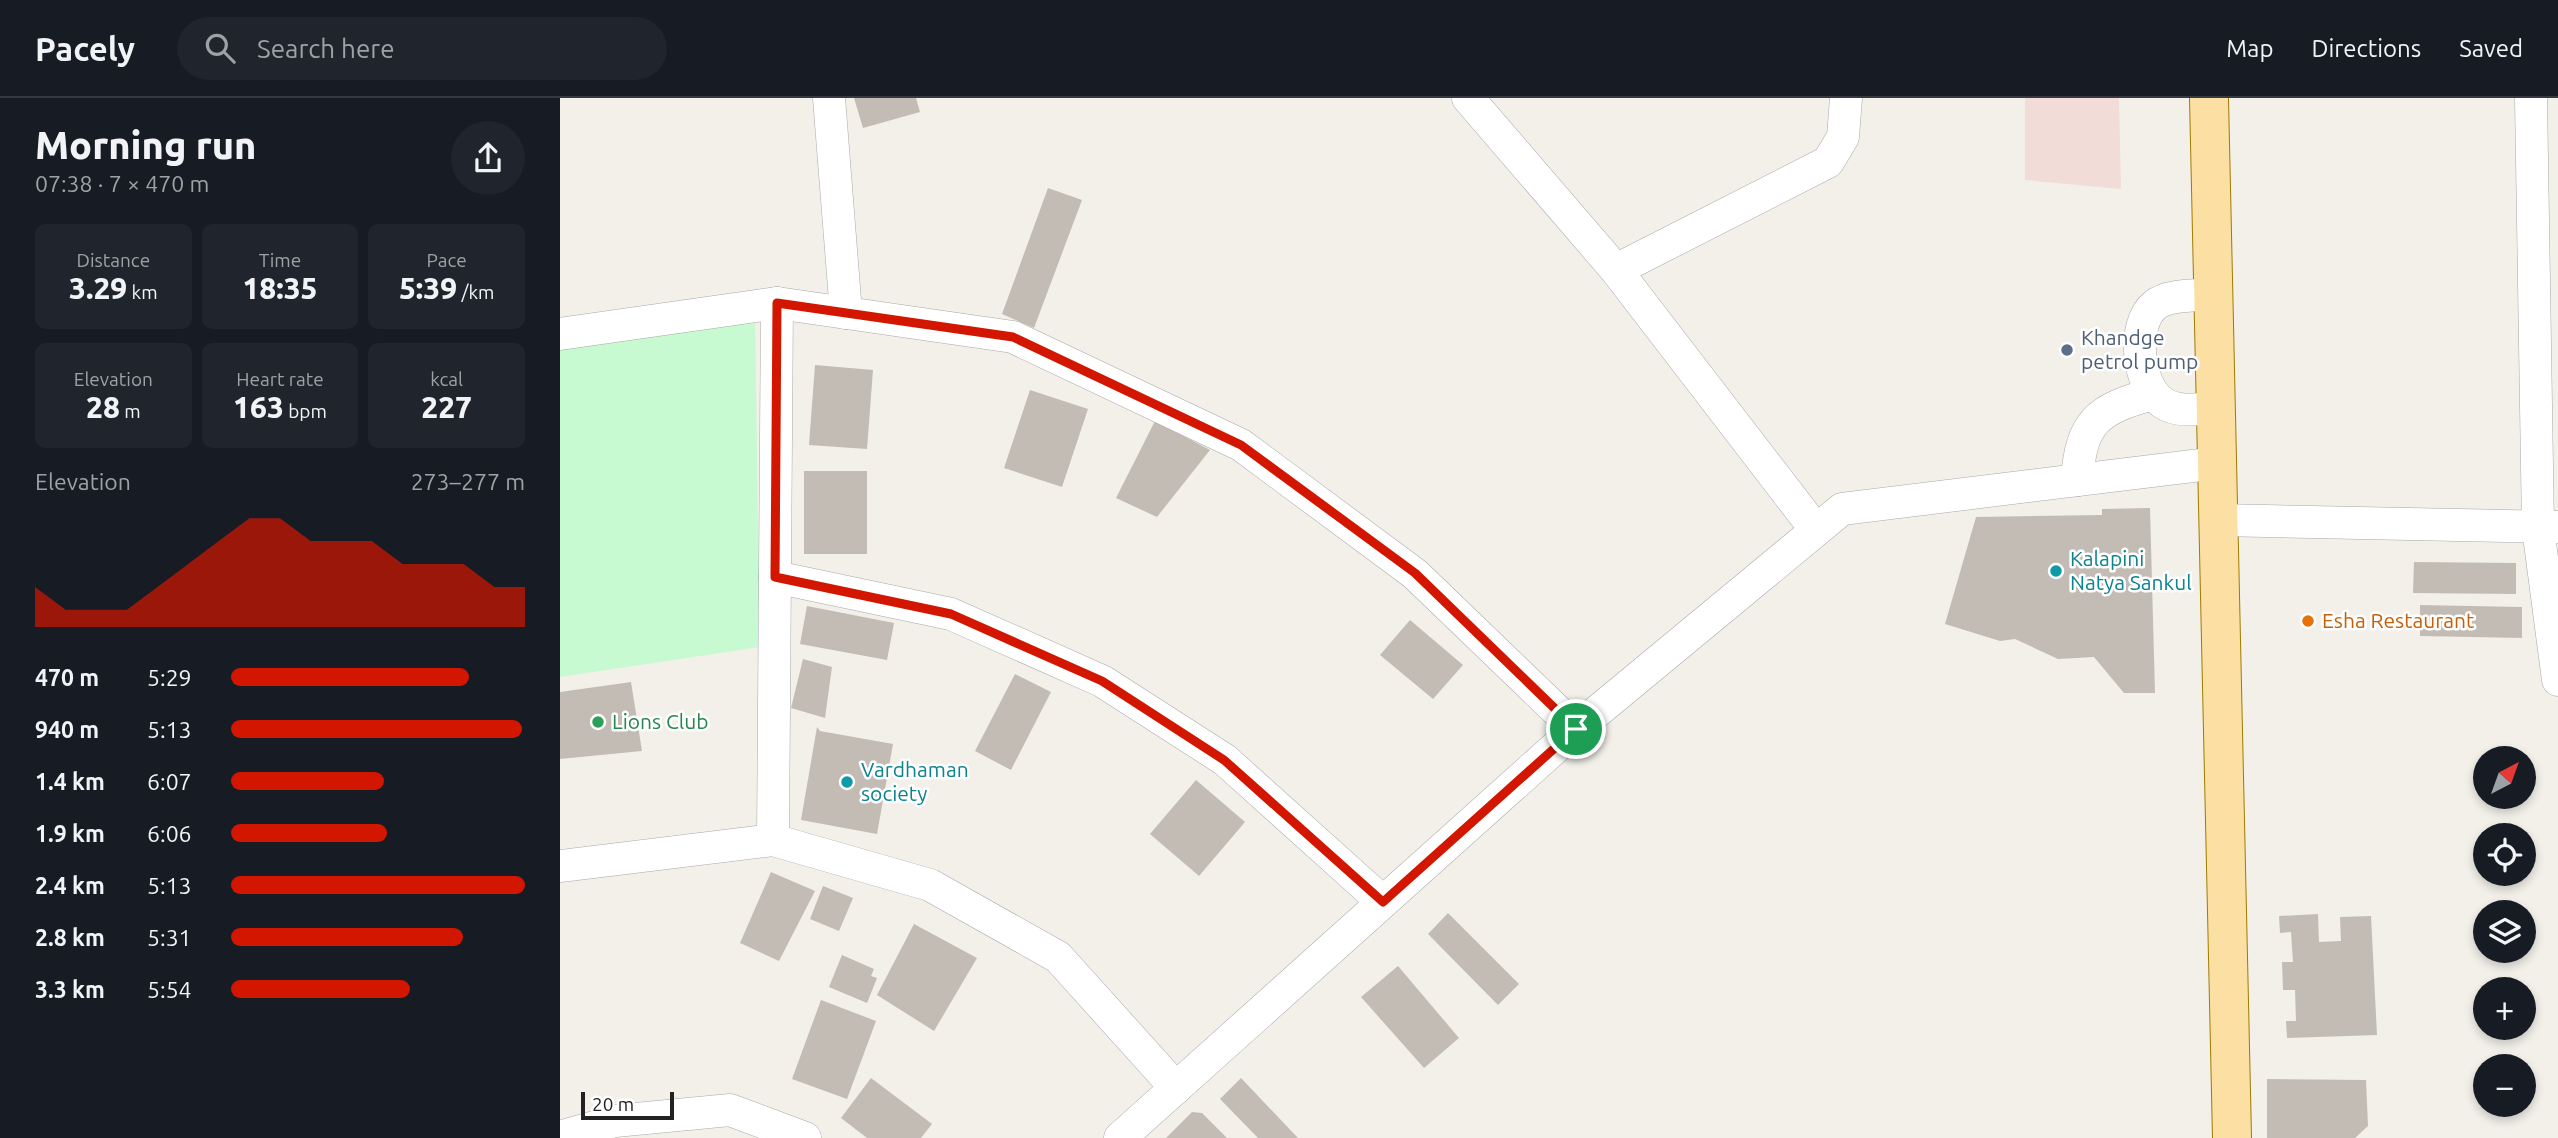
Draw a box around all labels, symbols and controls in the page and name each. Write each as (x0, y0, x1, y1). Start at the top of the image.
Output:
search box (177, 17, 667, 80)
icon: search (201, 29, 239, 67)
text: Pacely (35, 30, 135, 67)
text: Search here (257, 34, 395, 63)
text: Map (2226, 35, 2273, 62)
text: Directions (2311, 35, 2421, 62)
text: Saved (2459, 35, 2523, 62)
button: share (451, 121, 525, 195)
text: Morning run (35, 124, 256, 166)
text: 07:38 · 7 × 470 m (35, 171, 209, 196)
text: Distance (77, 249, 150, 271)
text: Time (259, 249, 301, 271)
text: Pace (427, 249, 467, 271)
text: 3.29 (69, 271, 127, 305)
text: 18:35 (242, 271, 318, 305)
text: 5:39 (399, 271, 457, 305)
text: km (127, 281, 158, 303)
text: /km (457, 281, 494, 303)
place label: Khandge petrol pump (2081, 325, 2198, 373)
marker: Khandge petrol pump (2059, 342, 2075, 358)
text: Elevation (74, 368, 153, 390)
text: Heart rate (236, 368, 324, 390)
text: kcal (430, 368, 463, 390)
text: 28 (86, 390, 120, 424)
text: 163 (233, 390, 284, 424)
text: 227 (421, 390, 472, 424)
text: m (120, 400, 141, 422)
text: bpm (284, 400, 327, 422)
text: Elevation (35, 469, 131, 494)
text: 273–277 m (411, 469, 525, 494)
place label: Kalapini Natya Sankul (2070, 546, 2192, 594)
marker: Kalapini Natya Sankul (2048, 563, 2064, 579)
place label: Esha Restaurant (2322, 608, 2474, 632)
marker: Esha Restaurant (2300, 613, 2316, 629)
text: 470 m (35, 665, 99, 690)
text: 5:29 (147, 665, 192, 690)
pin (1546, 699, 1606, 759)
place label: Lions Club (612, 709, 709, 733)
icon: arrive (1557, 710, 1595, 748)
marker: Lions Club (590, 714, 606, 730)
text: 940 m (35, 717, 99, 742)
text: 5:13 (147, 717, 192, 742)
north arrow (2473, 746, 2536, 808)
map controls (2473, 746, 2536, 1117)
place label: Vardhaman society (861, 757, 969, 805)
text: 1.4 km (35, 769, 105, 794)
text: 6:07 (147, 769, 192, 794)
marker: Vardhaman society (839, 774, 855, 790)
text: 1.9 km (35, 821, 105, 846)
text: 6:06 (147, 821, 192, 846)
button: locate (2473, 823, 2536, 886)
text: 2.4 km (35, 873, 105, 898)
text: 5:13 (147, 873, 192, 898)
button: layers (2473, 900, 2536, 963)
text: 2.8 km (35, 925, 105, 950)
text: 5:31 (147, 925, 192, 950)
text: 3.3 km (35, 977, 105, 1002)
text: 5:54 (147, 977, 192, 1002)
button: + (2473, 977, 2536, 1040)
button: − (2473, 1054, 2536, 1117)
scale bar (581, 1089, 674, 1121)
text: 20 m (592, 1093, 634, 1115)

